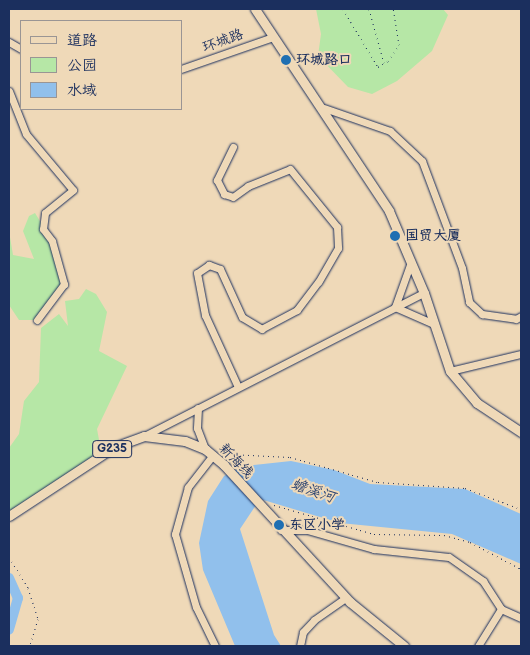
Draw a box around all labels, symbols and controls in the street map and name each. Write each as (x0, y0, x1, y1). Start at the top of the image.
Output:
legend (20, 20, 182, 110)
street label: 环城路 (200, 26, 246, 56)
text: 道路 (67, 31, 97, 50)
place label: 环城路口 (296, 52, 352, 68)
marker: 环城路口 (280, 54, 292, 66)
text: 公园 (67, 56, 97, 75)
text: 水域 (67, 81, 97, 100)
place label: 国贸大厦 (405, 228, 461, 244)
marker: 国贸大厦 (389, 230, 401, 242)
road number: G235 (92, 439, 132, 458)
street label: 新海线 (215, 440, 257, 482)
water label: 蟾溪河 (289, 475, 337, 507)
place label: 东区小学 (289, 517, 345, 533)
marker: 东区小学 (273, 519, 285, 531)

